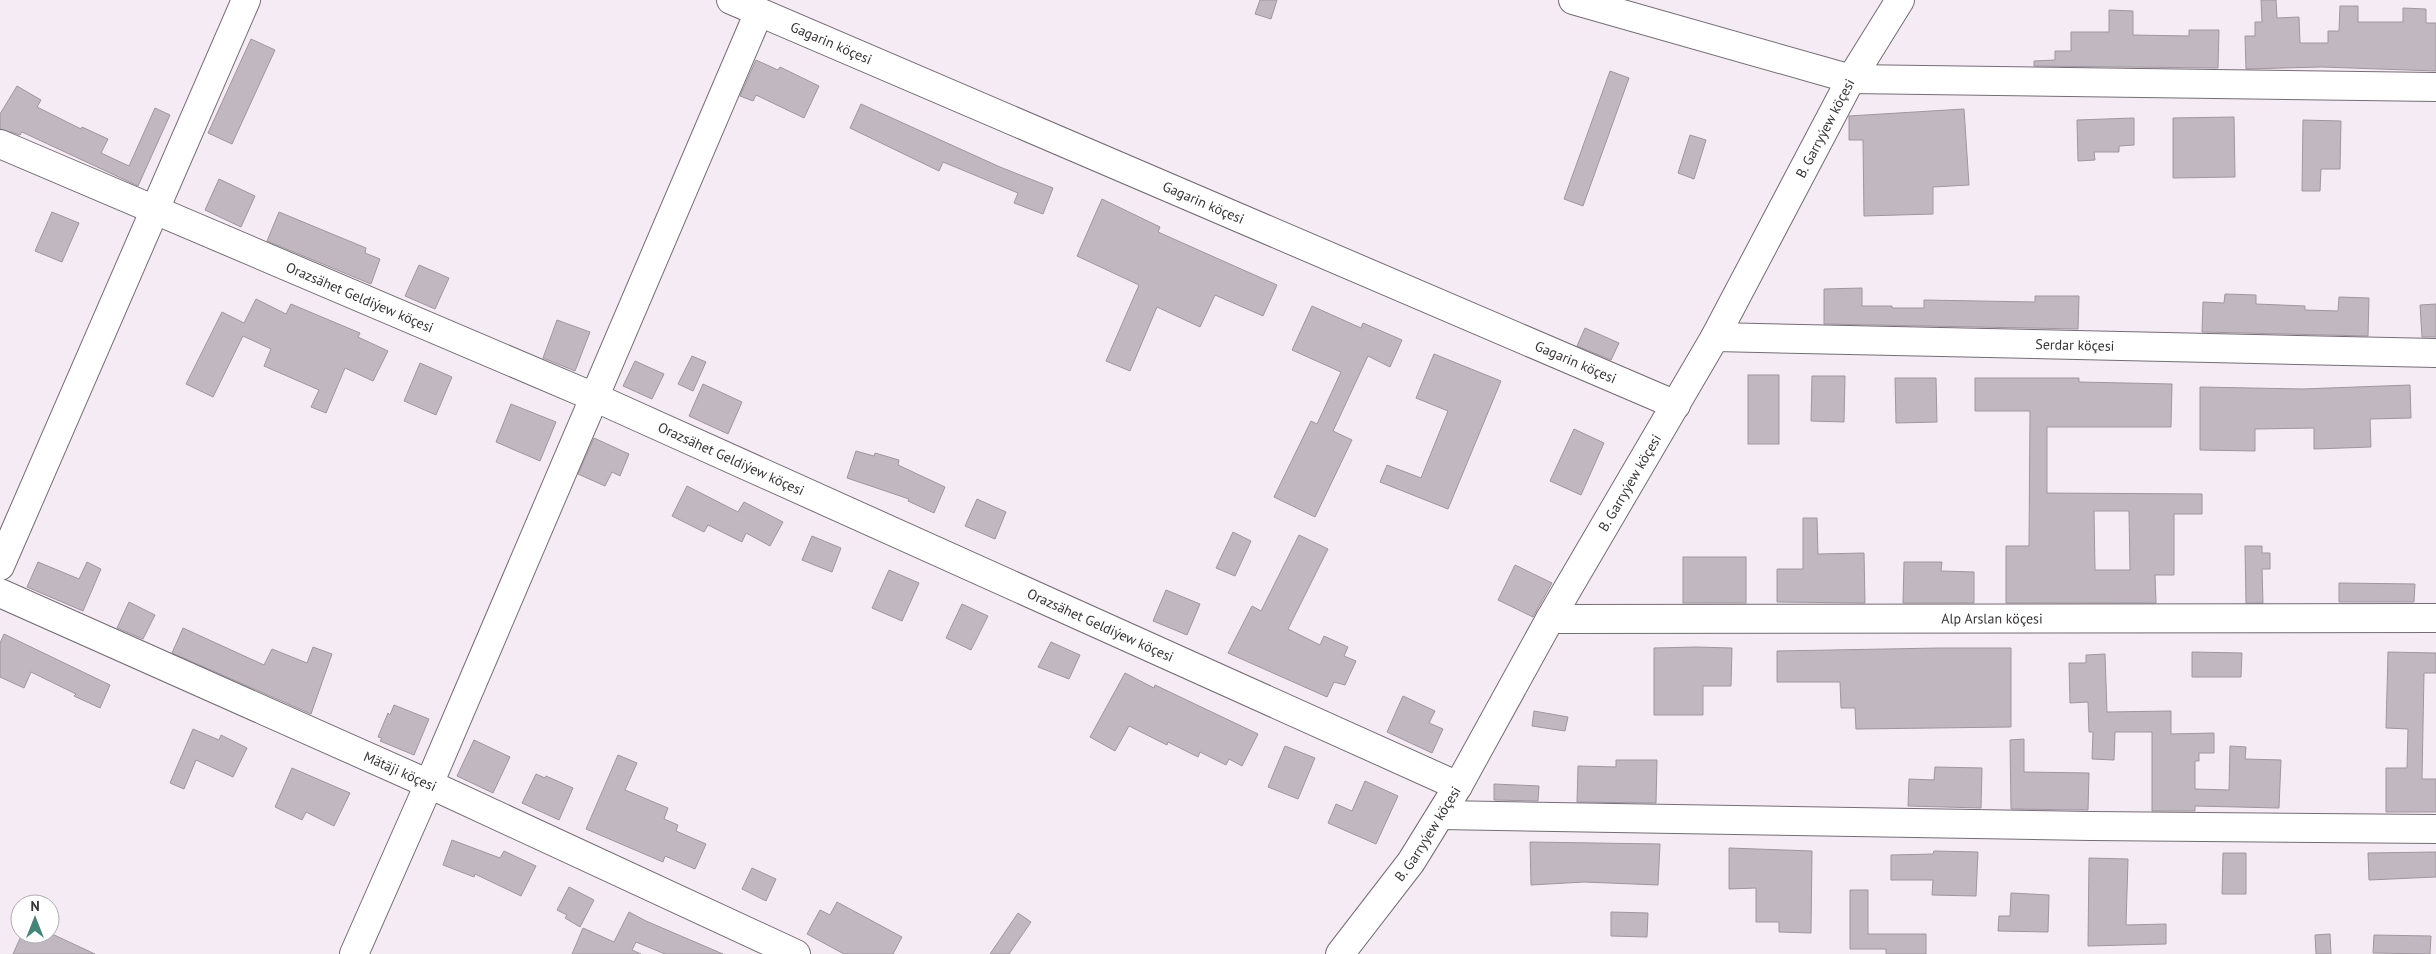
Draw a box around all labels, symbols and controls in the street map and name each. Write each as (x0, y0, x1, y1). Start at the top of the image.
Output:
street label: Gagarin köçesi (788, 18, 875, 68)
street label: B. Garryýew köçesi (1792, 76, 1859, 181)
street label: Gagarin köçesi (1160, 177, 1247, 228)
street label: Orazsähet Geldiýew köçesi (283, 258, 436, 337)
street label: Serdar köçesi (2035, 335, 2115, 355)
street label: Gagarin köçesi (1532, 337, 1619, 387)
street label: Orazsähet Geldiýew köçesi (655, 418, 807, 500)
street label: B. Garryýew köçesi (1594, 431, 1665, 535)
street label: Orazsähet Geldiýew köçesi (1024, 584, 1176, 666)
street label: Alp Arslan köçesi (1941, 609, 2043, 628)
street label: Mätäji köçesi (361, 747, 439, 795)
street label: B. Garryýew köçesi (1390, 783, 1465, 885)
north arrow (10, 894, 60, 944)
text: N (30, 897, 40, 915)

